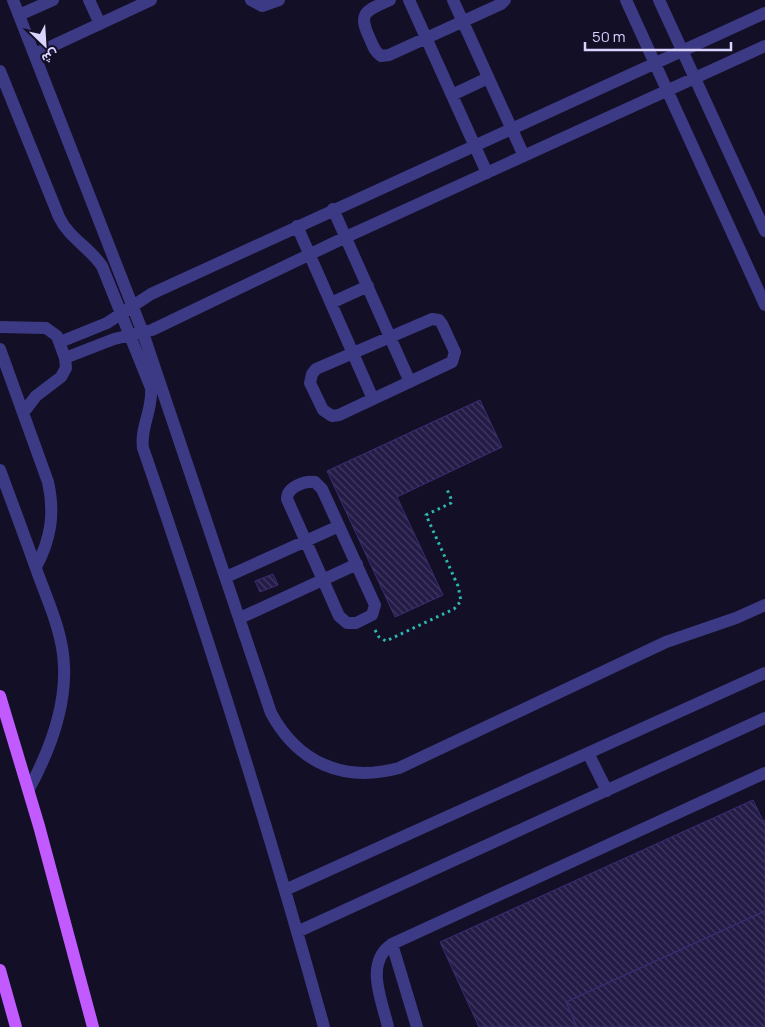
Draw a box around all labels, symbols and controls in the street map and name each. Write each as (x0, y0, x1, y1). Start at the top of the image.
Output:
north arrow (20, 20, 70, 70)
scale bar (585, 20, 731, 52)
text: 50 m (592, 26, 626, 47)
text: ش (39, 45, 62, 69)

